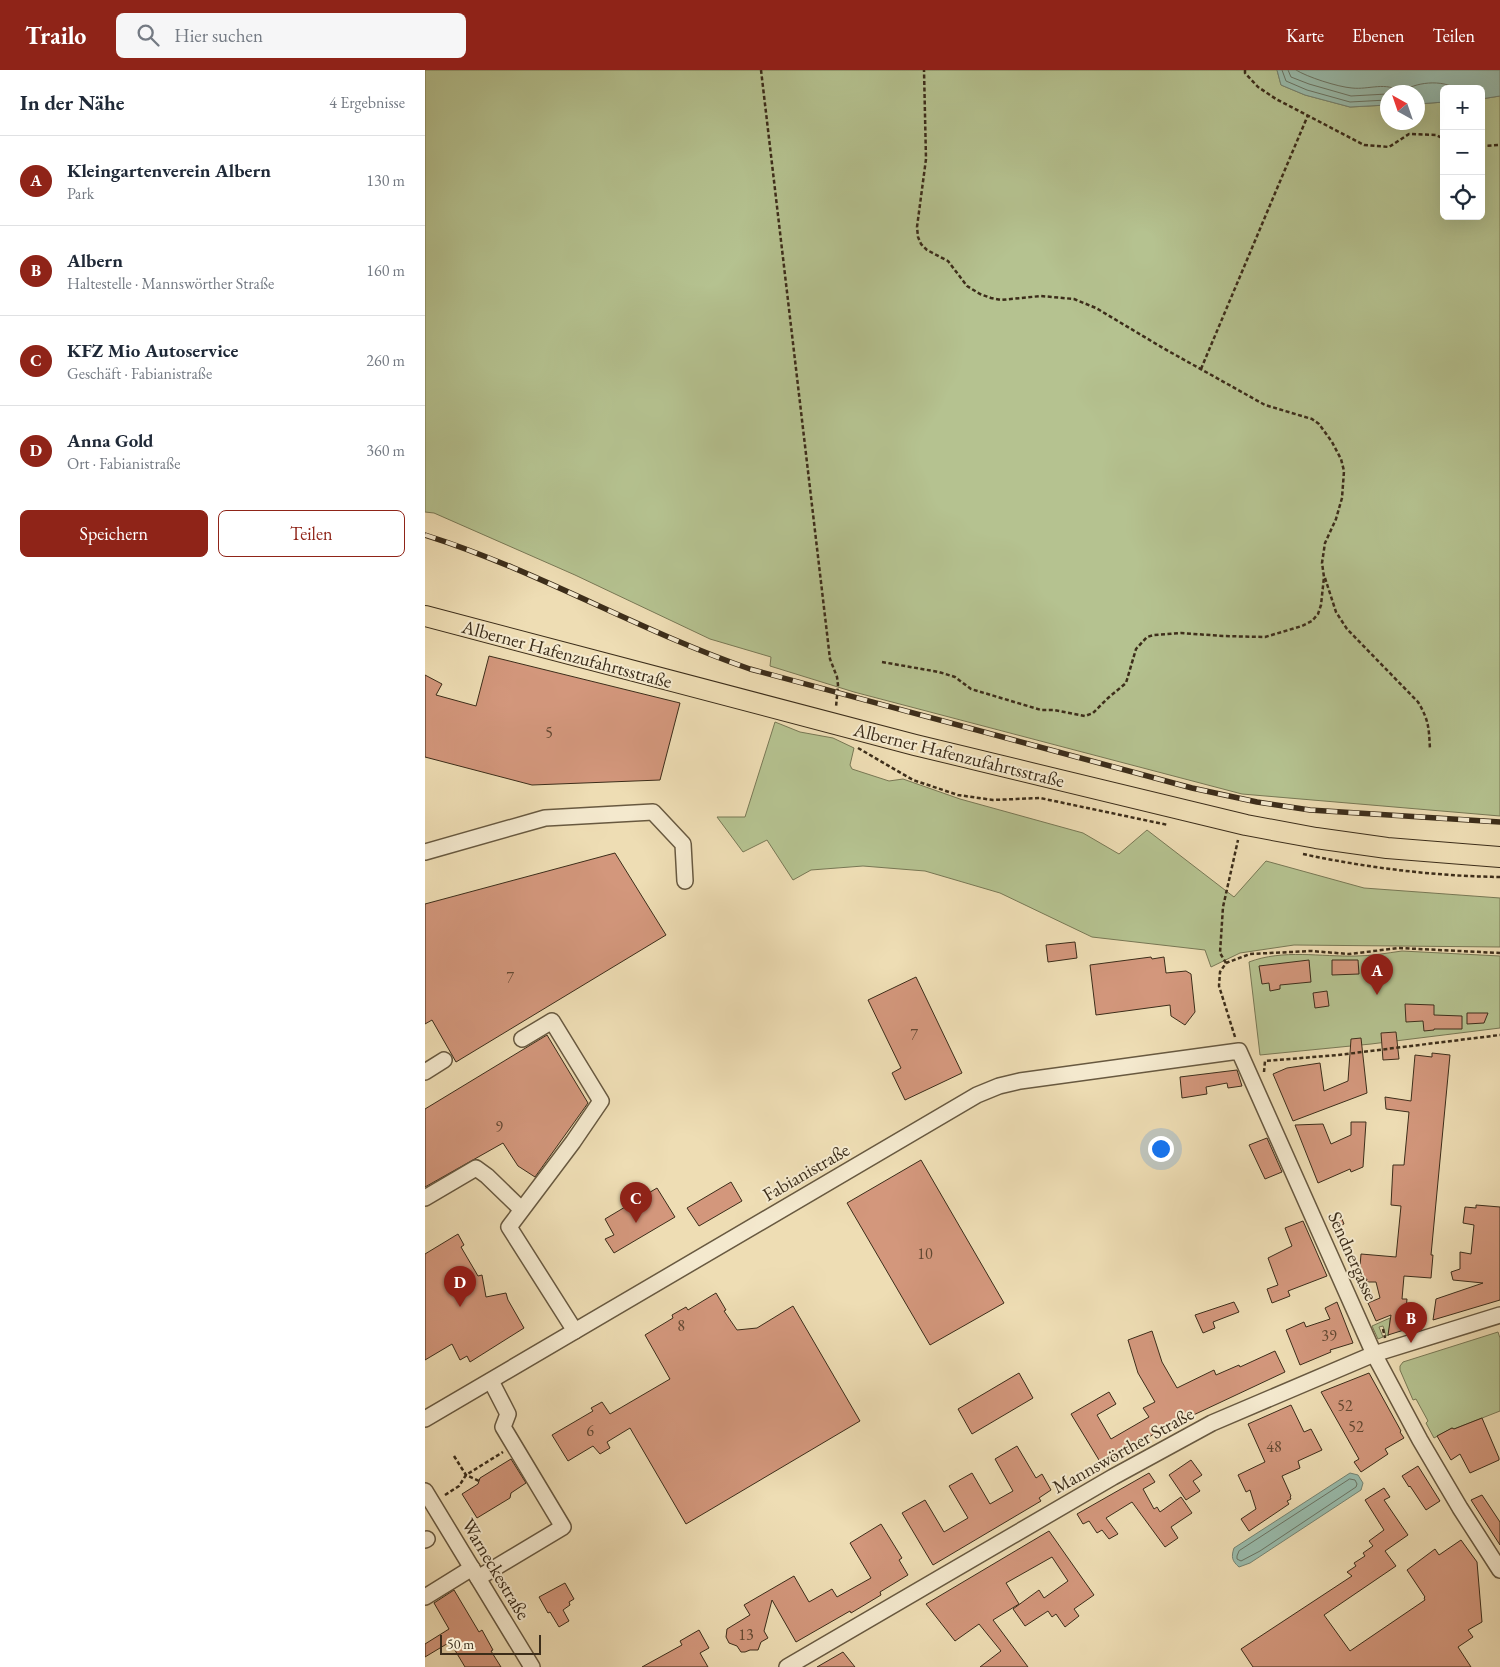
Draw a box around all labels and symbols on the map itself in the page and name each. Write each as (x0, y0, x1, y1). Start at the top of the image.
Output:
north arrow (1380, 85, 1425, 130)
street label: Alberner Hafenzufahrtsstraße (458, 614, 675, 694)
street label: Alberner Hafenzufahrtsstraße (850, 716, 1067, 793)
house number: 5 (545, 722, 553, 743)
pin: A (1361, 954, 1393, 995)
house number: 7 (506, 967, 514, 988)
house number: 7 (910, 1024, 918, 1045)
house number: 9 (495, 1116, 503, 1137)
your location (1148, 1136, 1174, 1162)
street label: Fabianistraße (758, 1137, 854, 1207)
pin: C (620, 1182, 652, 1223)
street label: Sendnergasse (1322, 1207, 1384, 1305)
house number: 10 (917, 1243, 933, 1264)
pin: D (444, 1266, 476, 1307)
pin: B (1395, 1302, 1427, 1343)
house number: 8 (677, 1315, 685, 1336)
house number: 39 (1321, 1325, 1337, 1346)
house number: 52 (1337, 1395, 1353, 1416)
street label: Mannswörther Straße (1048, 1401, 1198, 1499)
house number: 52 (1348, 1416, 1364, 1437)
house number: 6 (586, 1420, 594, 1441)
house number: 48 (1266, 1436, 1282, 1457)
street label: Warneckestraße (456, 1514, 536, 1624)
house number: 13 (738, 1624, 754, 1645)
scale bar (440, 1632, 541, 1655)

